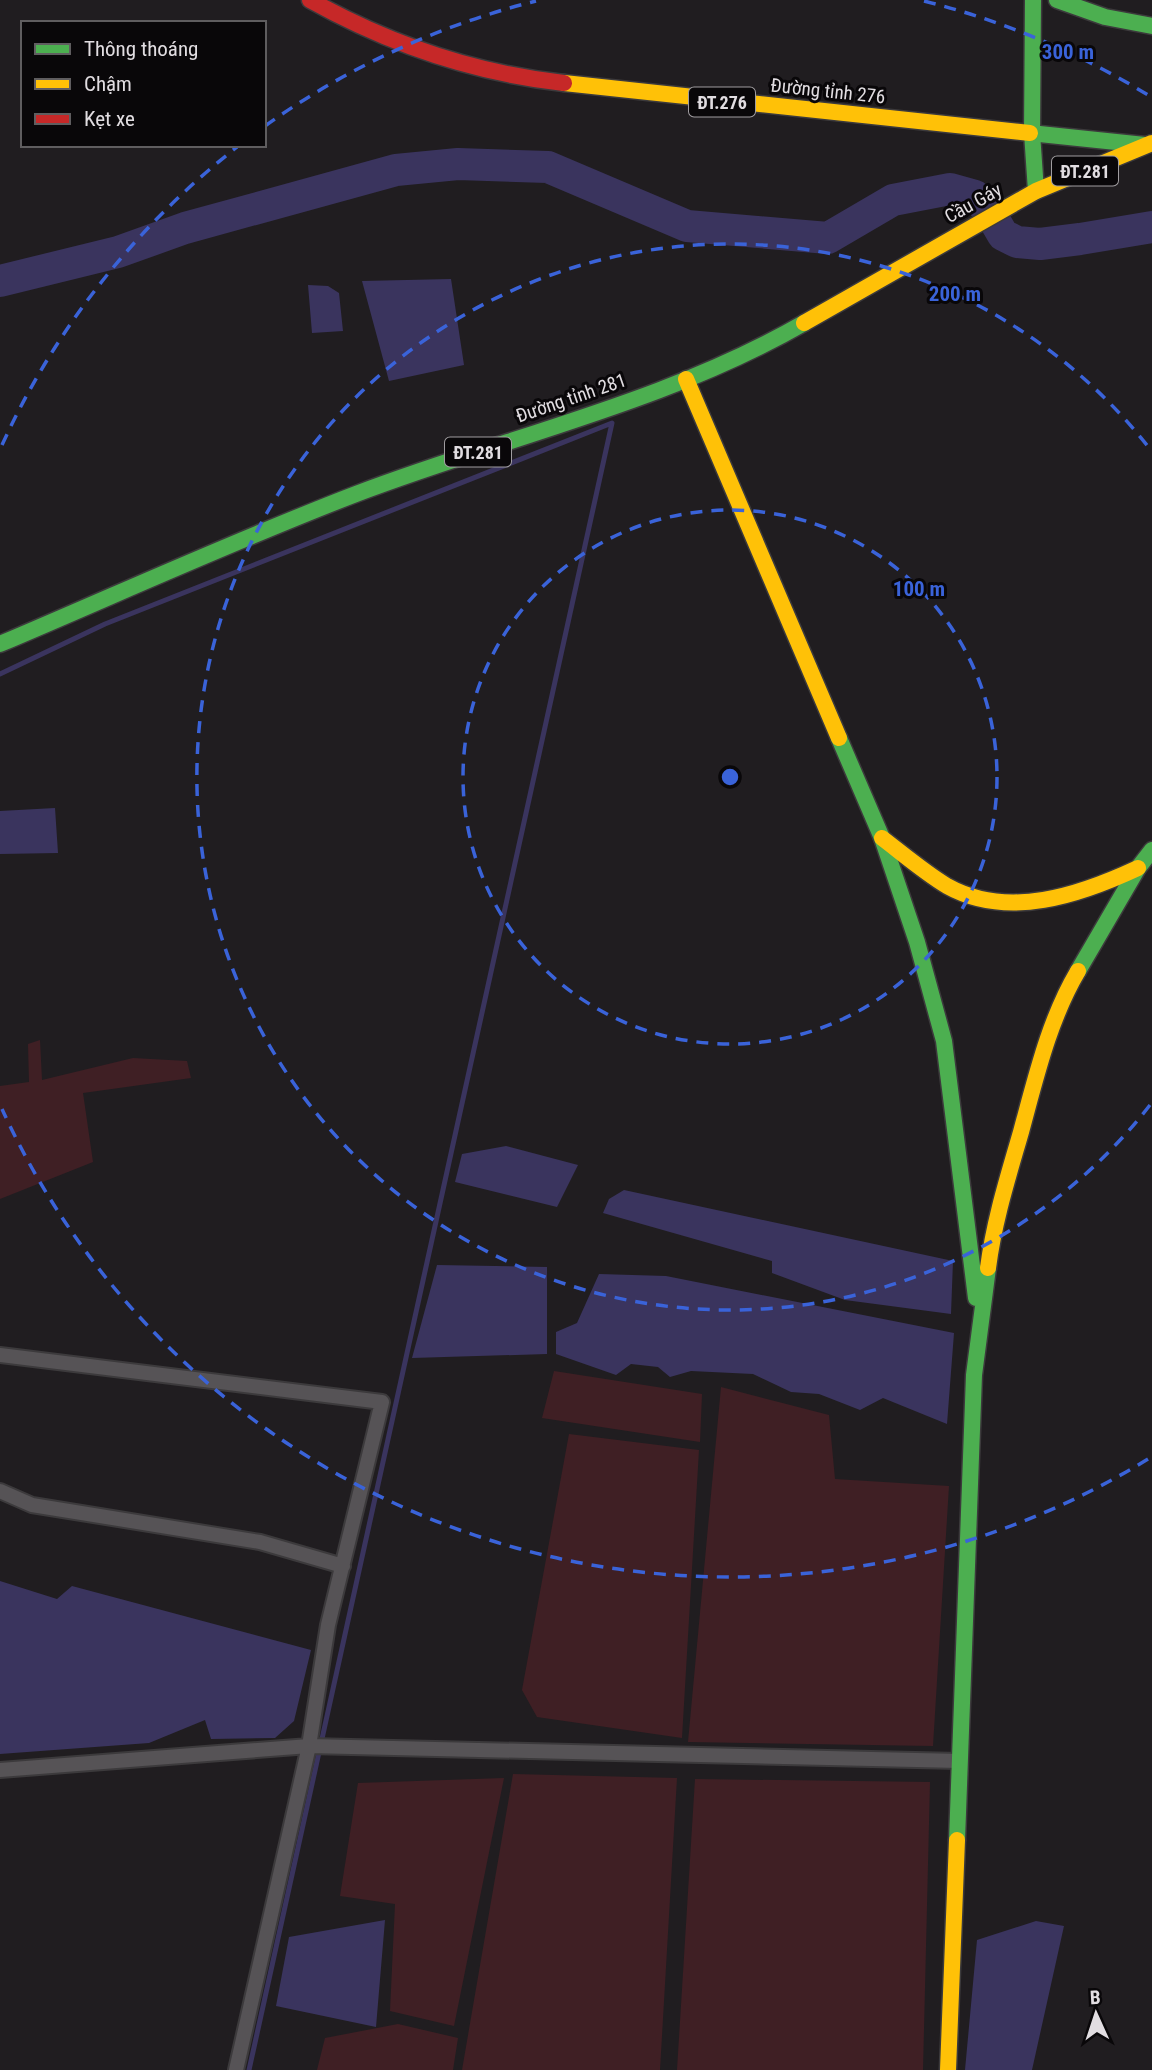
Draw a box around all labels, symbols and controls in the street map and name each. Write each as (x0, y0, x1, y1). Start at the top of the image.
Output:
legend (21, 21, 266, 147)
text: Thông thoáng (84, 37, 198, 61)
text: 300 m (1042, 40, 1094, 64)
text: Chậm (84, 72, 132, 96)
street label: Đường tỉnh 276 (770, 74, 886, 108)
road number: ĐT.276 (689, 88, 755, 116)
text: Kẹt xe (84, 107, 135, 131)
road number: ĐT.281 (1052, 156, 1118, 186)
street label: Cầu Gáy (941, 178, 1006, 228)
text: 200 m (929, 282, 981, 306)
street label: Đường tỉnh 281 (513, 368, 629, 428)
road number: ĐT.281 (445, 438, 511, 466)
text: 100 m (893, 577, 945, 601)
centre of rings (718, 765, 742, 789)
north arrow (1061, 1979, 1131, 2049)
text: B (1089, 1986, 1101, 2009)

